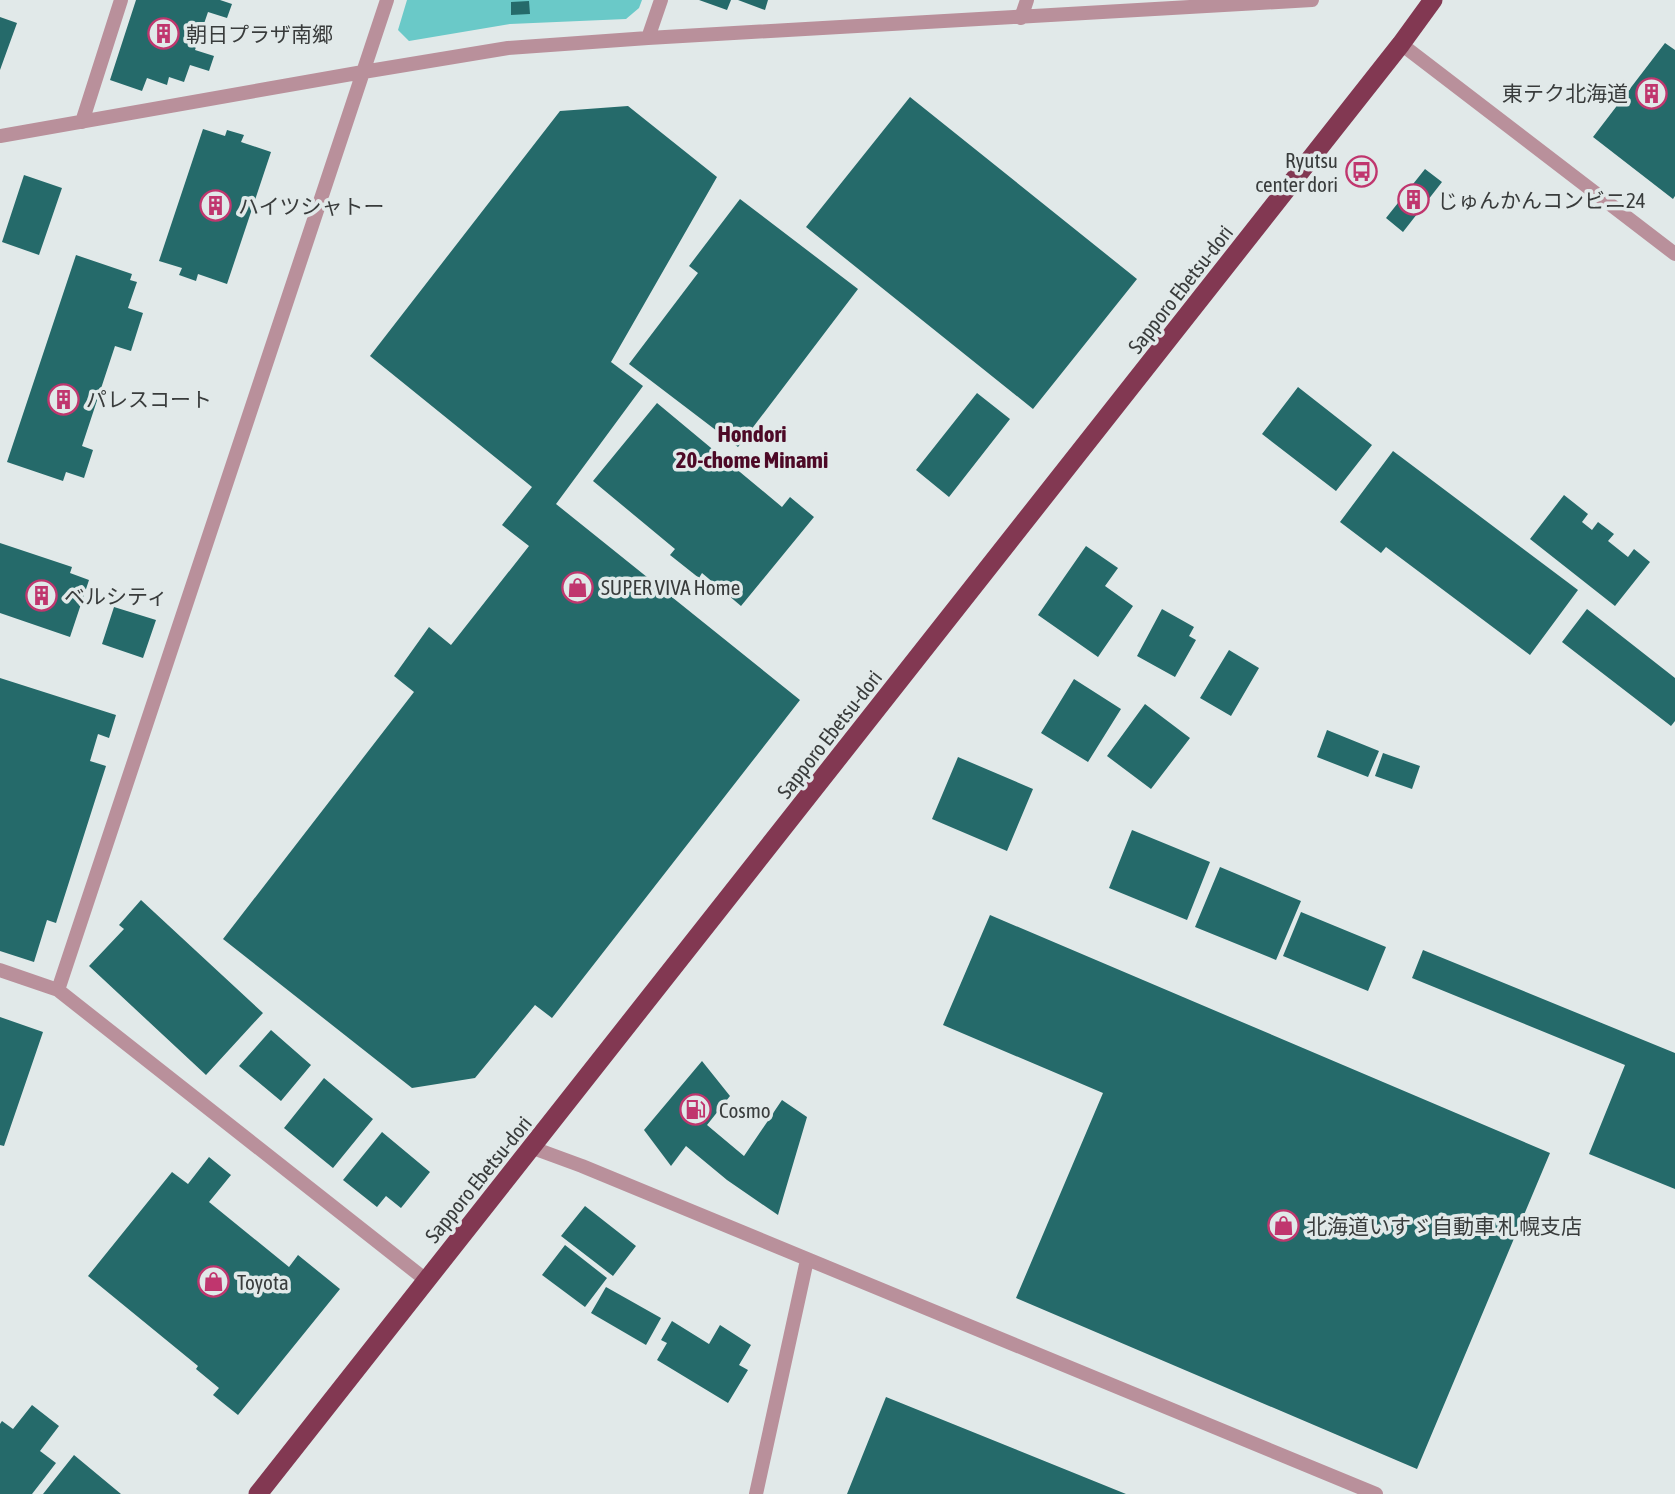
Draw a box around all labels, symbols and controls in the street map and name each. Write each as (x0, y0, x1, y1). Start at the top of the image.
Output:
building icon: 朝日プラザ南郷 (146, 17, 180, 51)
place label: 朝日プラザ南郷 (186, 22, 333, 46)
building icon: 東テク北海道 (1634, 76, 1668, 110)
place label: 東テク北海道 (1502, 81, 1628, 105)
place label: Ryutsu center dori (1255, 148, 1338, 196)
bus stop icon: Ryutsu center dori (1344, 155, 1378, 189)
building icon: じゅんかんコンビニ24 (1397, 183, 1431, 217)
place label: じゅんかんコンビニ24 (1437, 188, 1646, 212)
building icon: ハイツシャトー (198, 189, 232, 223)
place label: ハイツシャトー (238, 194, 385, 218)
street label: Sapporo Ebetsu-dori (1123, 220, 1237, 358)
building icon: パレスコート (46, 382, 80, 416)
place label: パレスコート (86, 387, 212, 411)
district label: Hondori 20-chome Minami (676, 421, 828, 473)
shop icon: SUPER VIVA Home (561, 570, 595, 604)
place label: SUPER VIVA Home (601, 575, 740, 599)
building icon: ベルシティ (24, 579, 58, 613)
place label: ベルシティ (64, 584, 168, 608)
street label: Sapporo Ebetsu-dori (772, 665, 886, 803)
fuel station icon: Cosmo (679, 1093, 713, 1127)
place label: Cosmo (719, 1098, 771, 1122)
street label: Sapporo Ebetsu-dori (420, 1111, 536, 1247)
shop icon: 北海道いすゞ自動車 札幌支店 (1266, 1209, 1300, 1243)
place label: 北海道いすゞ自動車 札幌支店 (1306, 1214, 1582, 1238)
shop icon: Toyota (197, 1265, 231, 1299)
place label: Toyota (237, 1270, 289, 1294)

